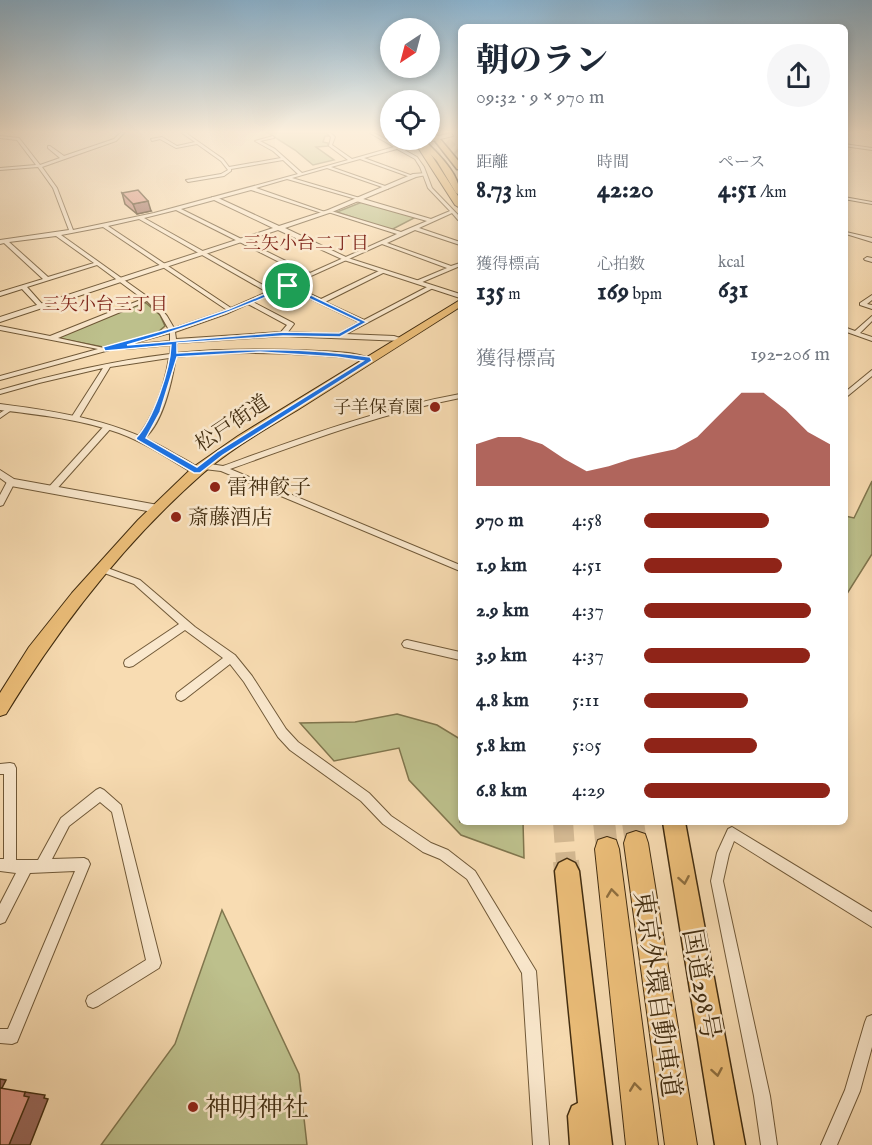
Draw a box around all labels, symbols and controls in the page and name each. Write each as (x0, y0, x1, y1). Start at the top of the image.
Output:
north arrow (380, 18, 440, 78)
map controls (380, 18, 440, 150)
text: 朝のラン (476, 41, 608, 83)
button: share (767, 44, 830, 107)
text: 09:32 · 9 × 970 m (476, 85, 605, 110)
button: locate (380, 90, 440, 150)
text: 距離 (476, 153, 508, 173)
text: 時間 (597, 153, 629, 173)
text: ペース (718, 153, 765, 173)
text: 8.73 (476, 173, 512, 206)
text: 42:20 (597, 173, 654, 206)
text: 4:51 (718, 173, 757, 206)
text: km (512, 183, 537, 203)
text: /km (757, 183, 787, 203)
district label: 三矢小台二丁目 (243, 233, 369, 256)
text: kcal (718, 253, 745, 273)
text: 獲得標高 (476, 255, 540, 275)
text: 心拍数 (597, 255, 645, 275)
pin (262, 260, 313, 311)
icon: arrive (271, 269, 304, 302)
text: 631 (718, 273, 748, 306)
text: 135 (476, 275, 505, 308)
text: 169 (597, 275, 629, 308)
text: m (505, 285, 521, 305)
text: bpm (629, 285, 662, 305)
district label: 三矢小台三丁目 (42, 294, 168, 317)
text: 192–206 m (750, 342, 830, 367)
text: 獲得標高 (476, 347, 556, 372)
street label: 松戸街道 (190, 390, 275, 459)
place label: 子羊保育園 (333, 397, 423, 420)
marker: 子羊保育園 (428, 400, 442, 414)
place label: 雷神餃子 (227, 475, 311, 502)
marker: 雷神餃子 (208, 480, 222, 494)
place label: 斎藤酒店 (188, 505, 272, 532)
text: 970 m (476, 508, 524, 533)
text: 4:58 (572, 508, 602, 533)
marker: 斎藤酒店 (169, 510, 183, 524)
text: 1.9 km (476, 553, 527, 578)
text: 4:51 (572, 553, 602, 578)
text: 2.9 km (476, 598, 529, 623)
text: 4:37 (572, 598, 604, 623)
text: 3.9 km (476, 643, 527, 668)
text: 4:37 (572, 643, 604, 668)
text: 4.8 km (476, 688, 529, 713)
text: 5:11 (572, 688, 599, 713)
text: 5.8 km (476, 733, 526, 758)
text: 5:05 (572, 733, 602, 758)
text: 6.8 km (476, 778, 527, 803)
text: 4:29 (572, 778, 605, 803)
one-way arrow (677, 874, 690, 884)
one-way arrow (606, 889, 619, 898)
street label: 東京外環自動車道 (626, 889, 687, 1100)
street label: 国道298号 (675, 926, 726, 1042)
one-way arrow (711, 1067, 723, 1076)
one-way arrow (630, 1082, 642, 1091)
place label: 神明神社 (205, 1092, 309, 1125)
marker: 神明神社 (186, 1100, 200, 1114)

